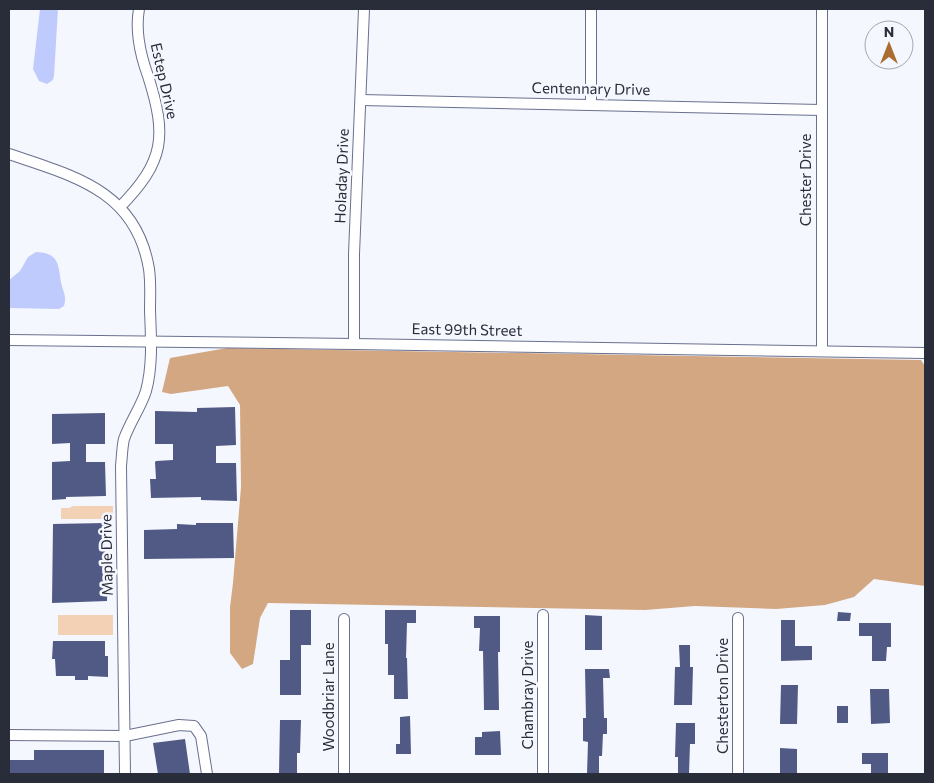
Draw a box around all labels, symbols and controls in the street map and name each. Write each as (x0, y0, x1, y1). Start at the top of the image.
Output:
north arrow (864, 20, 914, 70)
text: N (884, 23, 894, 40)
street label: Estep Drive (147, 41, 182, 121)
street label: Centennary Drive (532, 78, 651, 98)
street label: Holaday Drive (330, 128, 352, 224)
street label: Chester Drive (796, 134, 814, 226)
street label: East 99th Street (411, 319, 523, 339)
street label: Maple Drive (96, 514, 116, 596)
street label: Chesterton Drive (713, 638, 731, 754)
street label: Chambray Drive (518, 640, 536, 750)
street label: Woodbriar Lane (319, 642, 337, 752)

